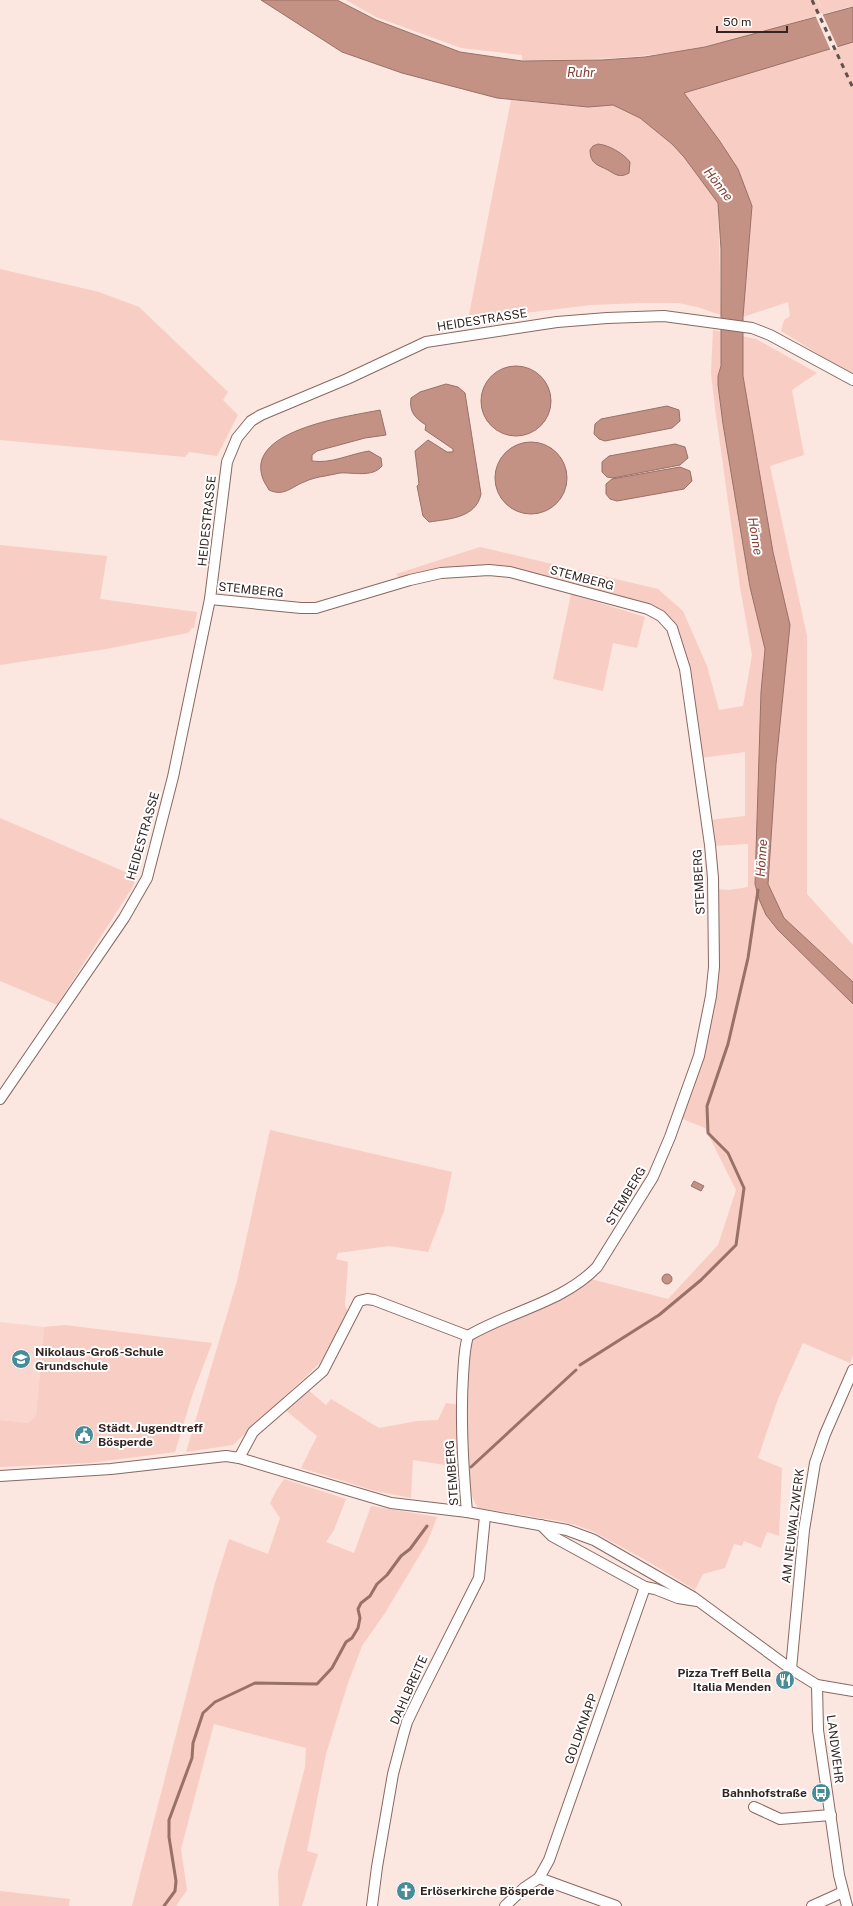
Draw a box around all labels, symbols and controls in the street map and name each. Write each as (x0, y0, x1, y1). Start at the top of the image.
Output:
scale bar (717, 8, 787, 34)
text: 50 m (723, 15, 751, 29)
water label: Ruhr (567, 65, 595, 80)
water label: Hönne (701, 165, 736, 204)
street label: HEIDESTRASSE (436, 306, 528, 334)
street label: HEIDESTRASSE (195, 475, 219, 567)
water label: Hönne (745, 516, 766, 556)
street label: STEMBERG (549, 563, 615, 593)
street label: STEMBERG (218, 580, 284, 600)
street label: HEIDESTRASSE (124, 790, 162, 882)
water label: Hönne (753, 838, 770, 878)
street label: STEMBERG (690, 849, 708, 915)
street label: STEMBERG (603, 1164, 649, 1228)
place label: Nikolaus-Groß-Schule Grundschule (35, 1345, 164, 1373)
school or university icon: Nikolaus-Groß-Schule Grundschule (10, 1348, 32, 1370)
place label: Städt. Jugendtreff Bösperde (98, 1421, 203, 1449)
public building icon: Städt. Jugendtreff Bösperde (73, 1424, 95, 1446)
street label: STEMBERG (443, 1440, 461, 1506)
street label: AM NEUWALZWERK (779, 1468, 807, 1584)
street label: DAHLBREITE (387, 1653, 431, 1727)
place label: Pizza Treff Bella Italia Menden (678, 1666, 771, 1694)
restaurant icon: Pizza Treff Bella Italia Menden (774, 1669, 796, 1691)
street label: GOLDKNAPP (562, 1692, 600, 1766)
street label: LANDWEHR (824, 1714, 846, 1784)
bus stop icon: Bahnhofstraße (810, 1782, 832, 1804)
place label: Bahnhofstraße (722, 1786, 807, 1800)
church icon: Erlöserkirche Bösperde (395, 1880, 417, 1902)
place label: Erlöserkirche Bösperde (420, 1884, 554, 1898)

